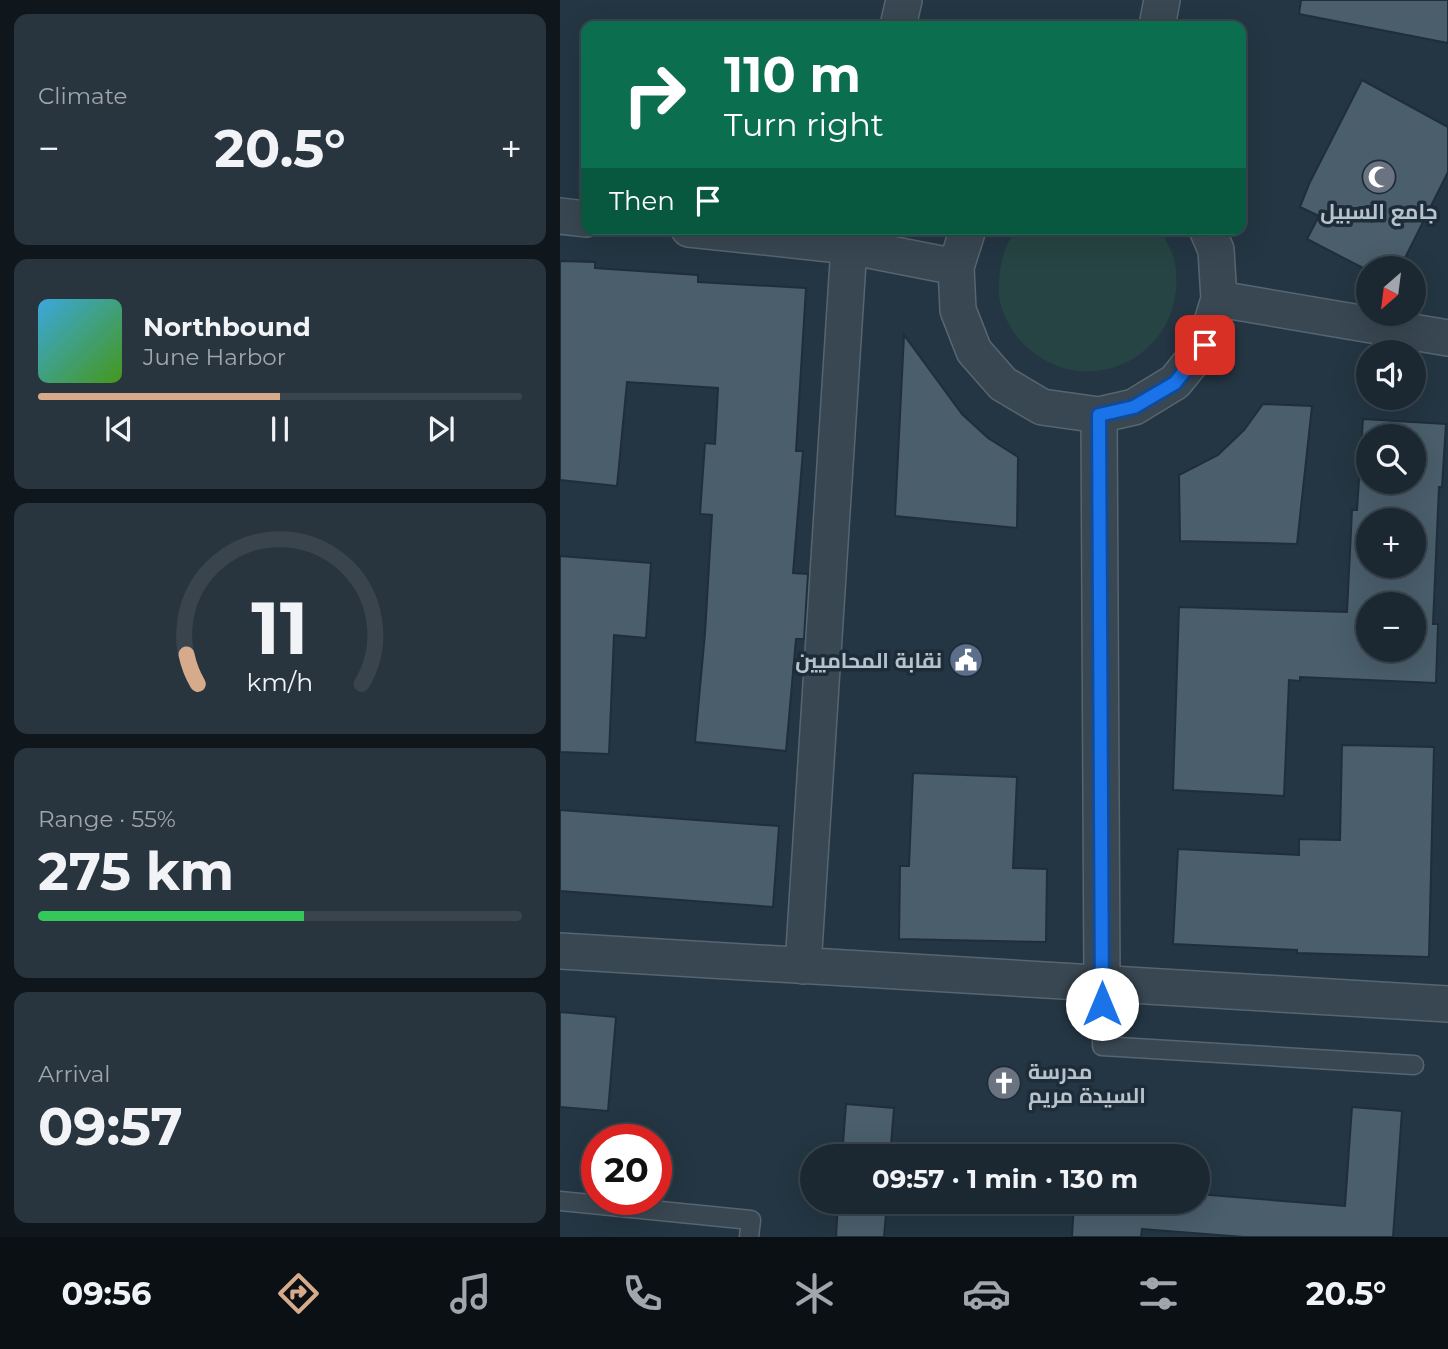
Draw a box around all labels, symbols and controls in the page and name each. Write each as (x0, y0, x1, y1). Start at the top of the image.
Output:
text: 110 m (724, 45, 861, 104)
icon: right (609, 49, 700, 140)
text: Climate (38, 82, 127, 110)
text: Turn right (724, 105, 884, 144)
text: 20.5° (214, 117, 346, 180)
text: − (38, 125, 60, 172)
text: + (500, 125, 522, 172)
mosque icon: جامع السبيل (1360, 158, 1398, 196)
icon: arrive (689, 182, 727, 220)
text: Then (609, 185, 675, 217)
place label: جامع السبيل (1320, 199, 1438, 226)
north arrow (1356, 256, 1426, 326)
map controls (1356, 256, 1426, 662)
text: Northbound (143, 311, 311, 343)
pin (1175, 315, 1235, 375)
icon: arrive (1186, 326, 1224, 364)
button: sound (1356, 340, 1426, 410)
text: June Harbor (143, 343, 286, 371)
icon: previous (100, 410, 138, 448)
icon: pause (261, 410, 299, 448)
icon: next (422, 410, 460, 448)
button: search (1356, 424, 1426, 494)
button: + (1356, 508, 1426, 578)
text: 11 (251, 585, 309, 673)
button: − (1356, 592, 1426, 662)
public building icon: نقابة المحاميين (947, 641, 985, 679)
place label: نقابة المحاميين (795, 648, 942, 673)
text: km/h (247, 667, 313, 697)
text: Range · 55% (38, 805, 176, 833)
text: 275 km (38, 840, 234, 903)
position arrow (1065, 967, 1139, 1041)
place label: مدرسة السيدة مريم (1028, 1059, 1146, 1110)
text: Arrival (38, 1060, 111, 1088)
church icon: مدرسة السيدة مريم (985, 1064, 1023, 1102)
text: 09:57 (38, 1095, 183, 1158)
speed limit sign: 20 (581, 1124, 672, 1215)
text: 09:57 · 1 min · 130 m (872, 1163, 1138, 1195)
icon: directions (274, 1269, 323, 1318)
icon: music (446, 1269, 495, 1318)
icon: phone (618, 1269, 667, 1318)
icon: climate (790, 1269, 839, 1318)
icon: car (962, 1269, 1011, 1318)
icon: filters (1134, 1269, 1183, 1318)
text: 09:56 (61, 1274, 151, 1313)
text: 20.5° (1306, 1274, 1387, 1313)

